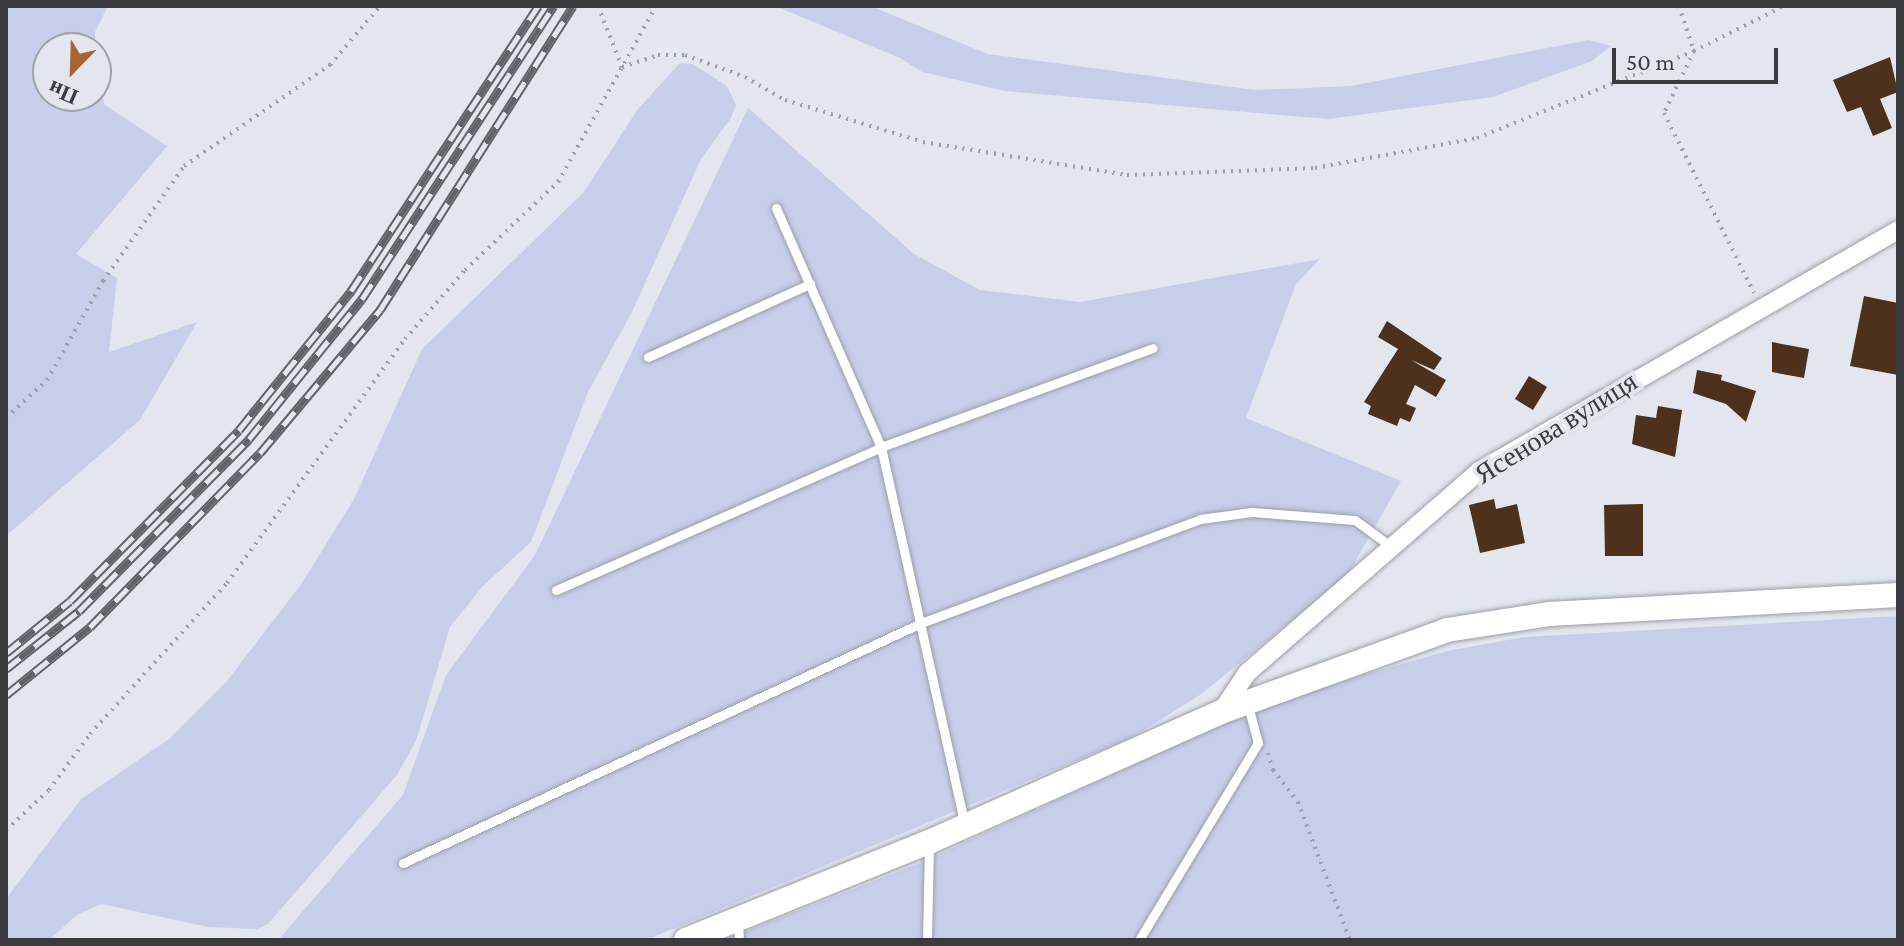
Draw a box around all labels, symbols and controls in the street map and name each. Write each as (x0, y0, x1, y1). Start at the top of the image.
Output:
north arrow (32, 32, 112, 112)
scale bar (1616, 32, 1782, 82)
text: 50 m (1626, 48, 1675, 75)
text: Пн (45, 75, 82, 110)
street label: Ясенова вулиця (1469, 365, 1643, 491)

